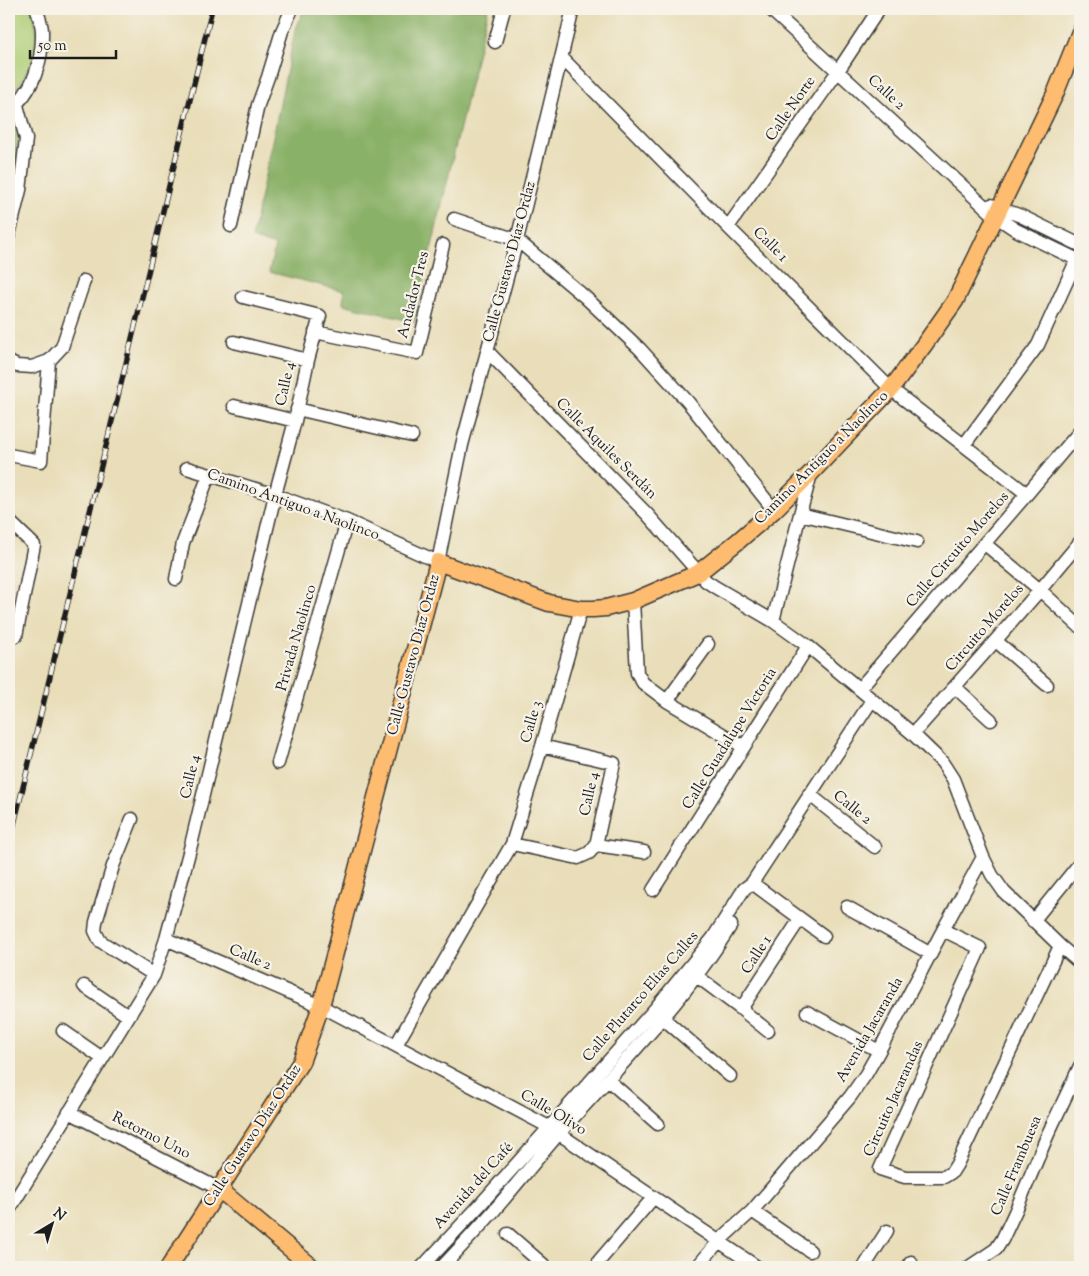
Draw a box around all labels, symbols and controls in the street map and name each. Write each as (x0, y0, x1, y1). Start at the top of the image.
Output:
scale bar (30, 28, 116, 60)
text: 50 m (37, 36, 67, 57)
street label: Calle 2 (863, 70, 909, 116)
street label: Calle Norte (761, 72, 821, 146)
street label: Calle Gustavo Díaz Ordaz (478, 179, 542, 345)
street label: Calle 1 (748, 223, 792, 267)
street label: Andador Tres (393, 249, 435, 341)
street label: Calle 4 (271, 359, 301, 408)
street label: Camino Antiguo a Naolinco (750, 386, 894, 530)
street label: Calle Aquiles Serdán (551, 394, 661, 504)
street label: Camino Antiguo a Naolinco (204, 464, 382, 546)
street label: Calle Circuito Morelos (902, 487, 1014, 613)
street label: Calle Gustavo Díaz Ordaz (382, 572, 446, 738)
street label: Circuito Morelos (941, 579, 1029, 677)
street label: Privada Naolinco (272, 582, 322, 694)
street label: Calle Guadalupe Victoria (678, 664, 782, 814)
street label: Calle 3 (516, 698, 548, 746)
street label: Calle 4 (176, 752, 206, 801)
street label: Calle 4 (575, 769, 605, 818)
street label: Calle 2 (828, 786, 876, 830)
street label: Calle Plutarco Elías Calles (578, 927, 704, 1067)
street label: Calle 1 (737, 932, 777, 978)
street label: Calle 2 (226, 940, 274, 976)
street label: Avenida Jacaranda (831, 973, 909, 1087)
street label: Circuito Jacarandas (859, 1038, 929, 1160)
street label: Calle Gustavo Díaz Ordaz (199, 1060, 307, 1211)
street label: Calle Olivo (516, 1085, 590, 1141)
street label: Retorno Uno (108, 1107, 194, 1165)
street label: Calle Frambuesa (986, 1113, 1048, 1219)
street label: Avenida del Café (429, 1138, 519, 1234)
north arrow (28, 1198, 78, 1248)
text: N (48, 1204, 69, 1227)

